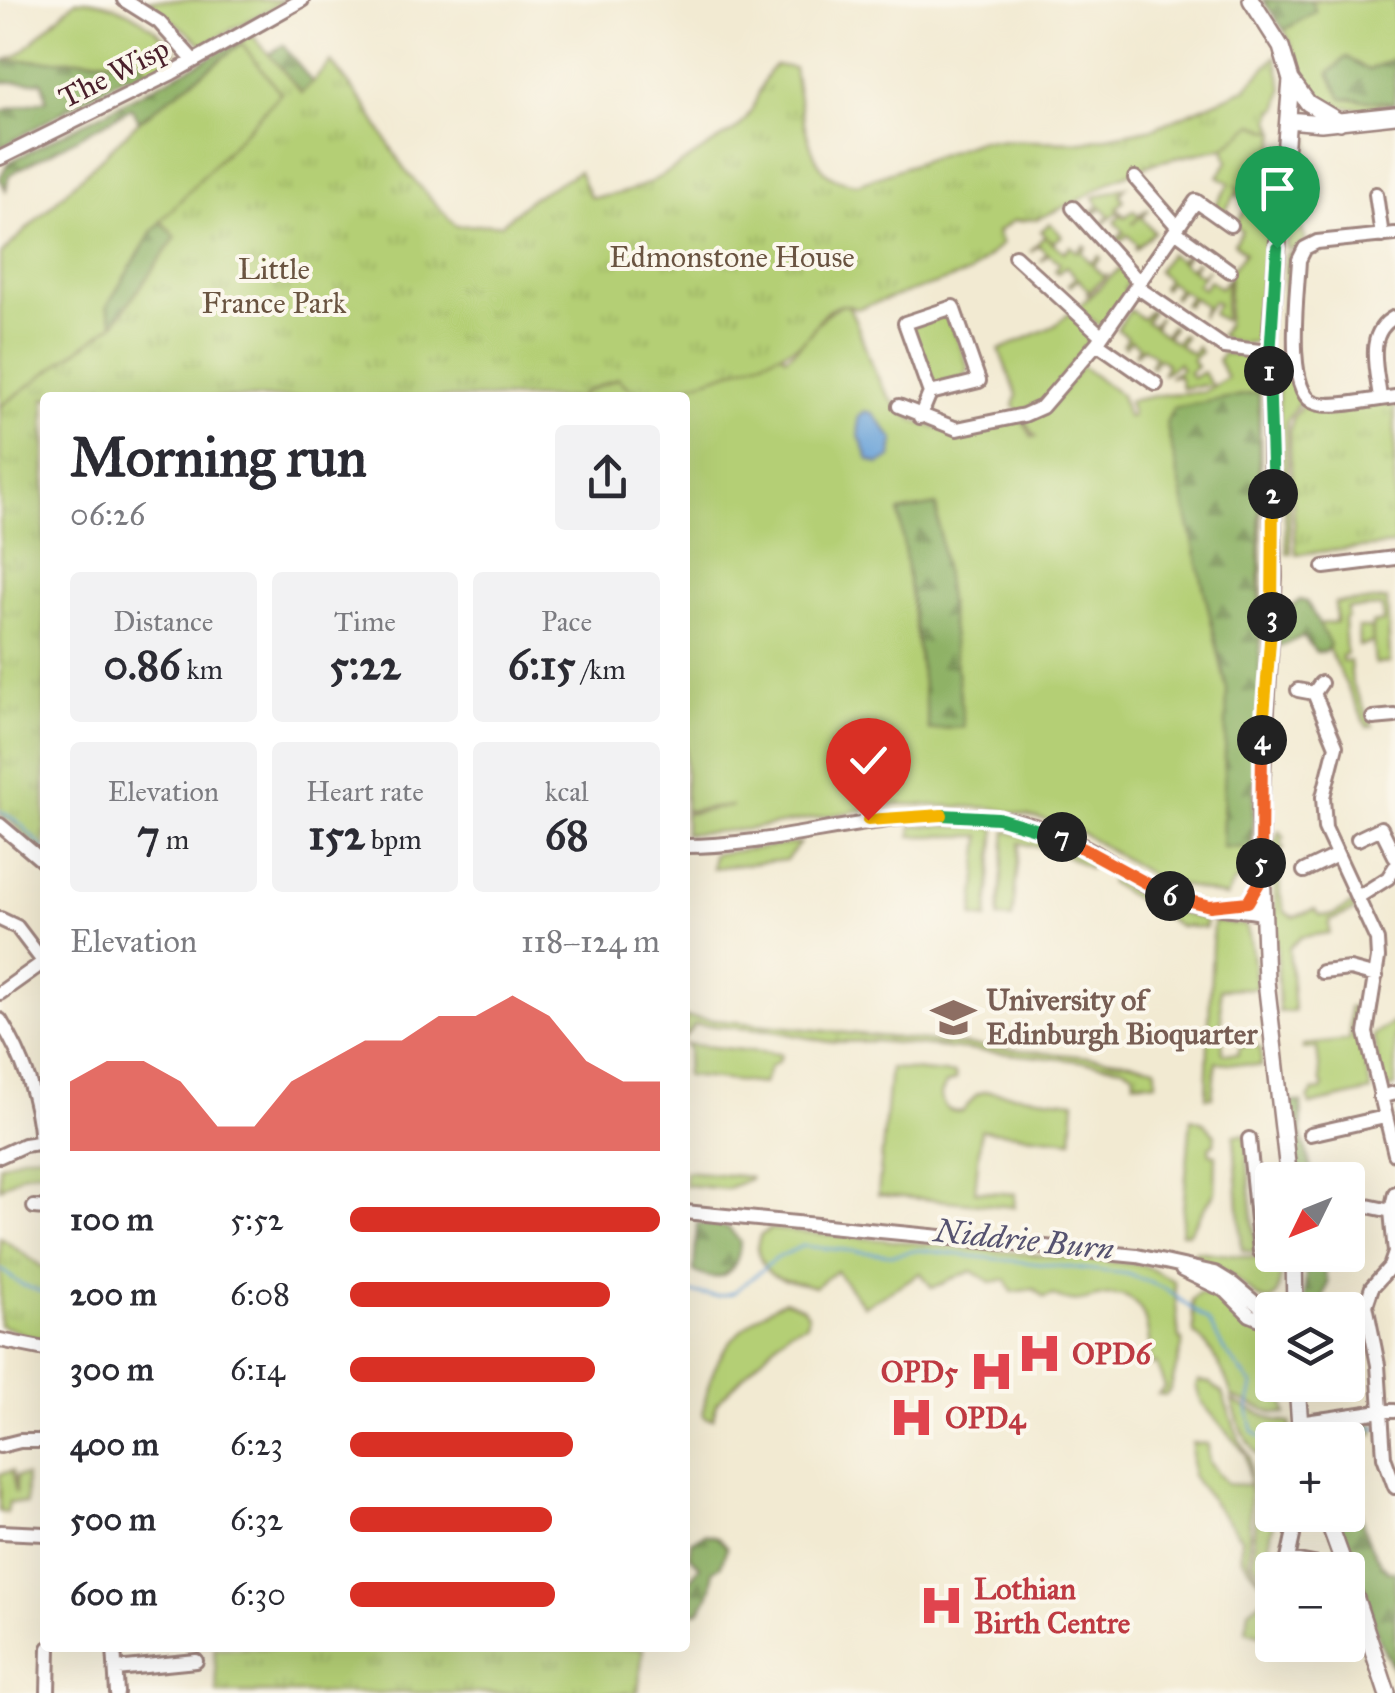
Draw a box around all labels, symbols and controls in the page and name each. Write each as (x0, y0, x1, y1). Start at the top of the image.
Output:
street label: The Wisp (53, 30, 175, 116)
pin (1235, 146, 1320, 249)
icon: arrive (1250, 161, 1305, 216)
park label: Edmonstone House (609, 239, 855, 275)
park label: Little France Park (202, 251, 347, 321)
pin: 1 (1244, 346, 1294, 396)
text: 1 (1263, 353, 1275, 388)
text: Morning run (70, 424, 367, 491)
button: share (555, 425, 660, 530)
pin: 2 (1248, 469, 1298, 519)
text: 2 (1266, 476, 1280, 511)
text: 06:26 (70, 495, 145, 534)
pin: 3 (1247, 592, 1297, 642)
text: 3 (1266, 599, 1278, 634)
text: Distance (113, 604, 214, 639)
text: Time (334, 604, 396, 639)
text: Pace (541, 604, 592, 639)
text: 0.86 (104, 639, 181, 691)
text: 5:22 (329, 639, 401, 691)
text: 6:15 (508, 639, 576, 691)
text: km (181, 652, 223, 687)
text: /km (576, 652, 626, 687)
pin: 4 (1237, 715, 1287, 765)
pin (826, 718, 911, 821)
text: 4 (1254, 722, 1270, 757)
icon: check (841, 733, 896, 788)
text: Elevation (108, 774, 219, 809)
text: Heart rate (306, 774, 424, 809)
text: kcal (545, 774, 589, 809)
text: 7 (137, 809, 160, 861)
text: 152 (308, 809, 365, 861)
text: 68 (545, 809, 589, 861)
pin: 7 (1037, 812, 1087, 862)
text: 7 (1055, 819, 1069, 854)
text: m (160, 822, 189, 857)
text: bpm (365, 822, 422, 857)
pin: 5 (1236, 838, 1286, 888)
text: 5 (1254, 845, 1268, 880)
pin: 6 (1145, 871, 1195, 921)
text: 6 (1163, 878, 1177, 913)
text: Elevation (70, 922, 197, 961)
text: 118–124 m (521, 922, 660, 961)
place label: University of Edinburgh Bioquarter (986, 982, 1258, 1052)
school or university icon: University of Edinburgh Bioquarter (929, 993, 977, 1041)
north arrow (1255, 1162, 1365, 1272)
map controls (1255, 1162, 1365, 1662)
text: 100 m (70, 1200, 154, 1239)
text: 5:52 (230, 1200, 284, 1239)
water label: Niddrie Burn (930, 1211, 1116, 1269)
text: 200 m (70, 1275, 157, 1314)
text: 6:08 (230, 1275, 290, 1314)
button: layers (1255, 1292, 1365, 1402)
hospital icon: OPD6 (1015, 1330, 1063, 1378)
place label: OPD6 (1072, 1336, 1152, 1372)
hospital icon: OPD5 (967, 1348, 1015, 1396)
text: 300 m (70, 1350, 154, 1389)
text: 6:14 (230, 1350, 285, 1389)
place label: OPD5 (881, 1354, 958, 1390)
hospital icon: OPD4 (888, 1394, 936, 1442)
place label: OPD4 (945, 1400, 1026, 1436)
button: + (1255, 1422, 1365, 1532)
text: 400 m (70, 1425, 159, 1464)
text: 6:23 (230, 1425, 283, 1464)
text: 500 m (70, 1500, 156, 1539)
text: 6:32 (230, 1500, 283, 1539)
button: − (1255, 1552, 1365, 1662)
place label: Lothian Birth Centre (974, 1571, 1131, 1641)
text: 600 m (70, 1575, 157, 1614)
text: 6:30 (230, 1575, 286, 1614)
hospital icon: Lothian Birth Centre (917, 1582, 965, 1630)

